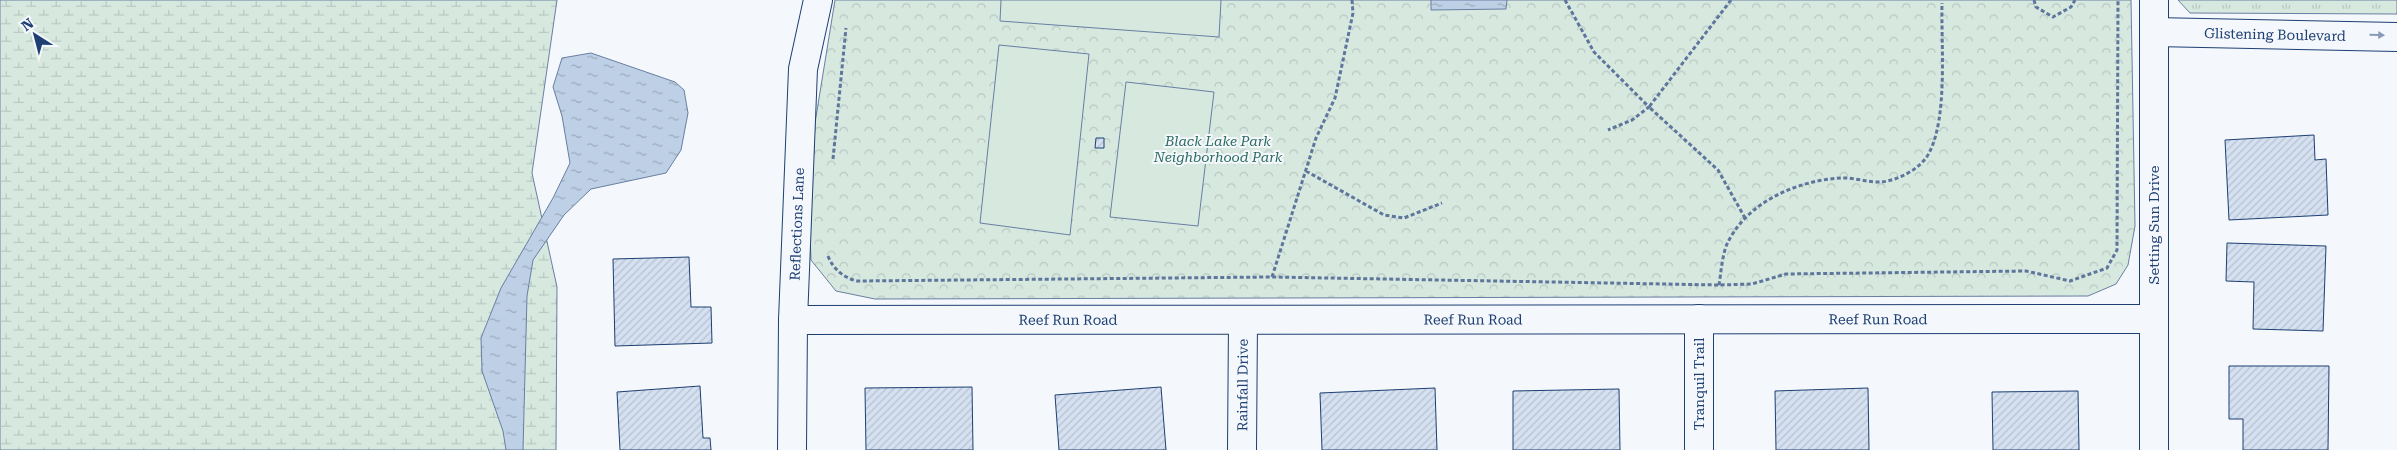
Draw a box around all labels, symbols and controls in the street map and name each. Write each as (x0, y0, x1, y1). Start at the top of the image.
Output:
north arrow (10, 10, 60, 60)
text: N (18, 15, 37, 34)
street label: Glistening Boulevard (2204, 25, 2346, 44)
one-way arrow (2370, 31, 2386, 39)
park label: Black Lake Park Neighborhood Park (1153, 133, 1283, 165)
street label: Setting Sun Drive (2146, 165, 2162, 284)
street label: Reflections Lane (787, 167, 807, 281)
street label: Reef Run Road (1423, 311, 1523, 328)
street label: Reef Run Road (1828, 311, 1928, 327)
street label: Reef Run Road (1018, 312, 1118, 328)
street label: Tranquil Trail (1691, 337, 1707, 430)
street label: Rainfall Drive (1234, 338, 1251, 431)

